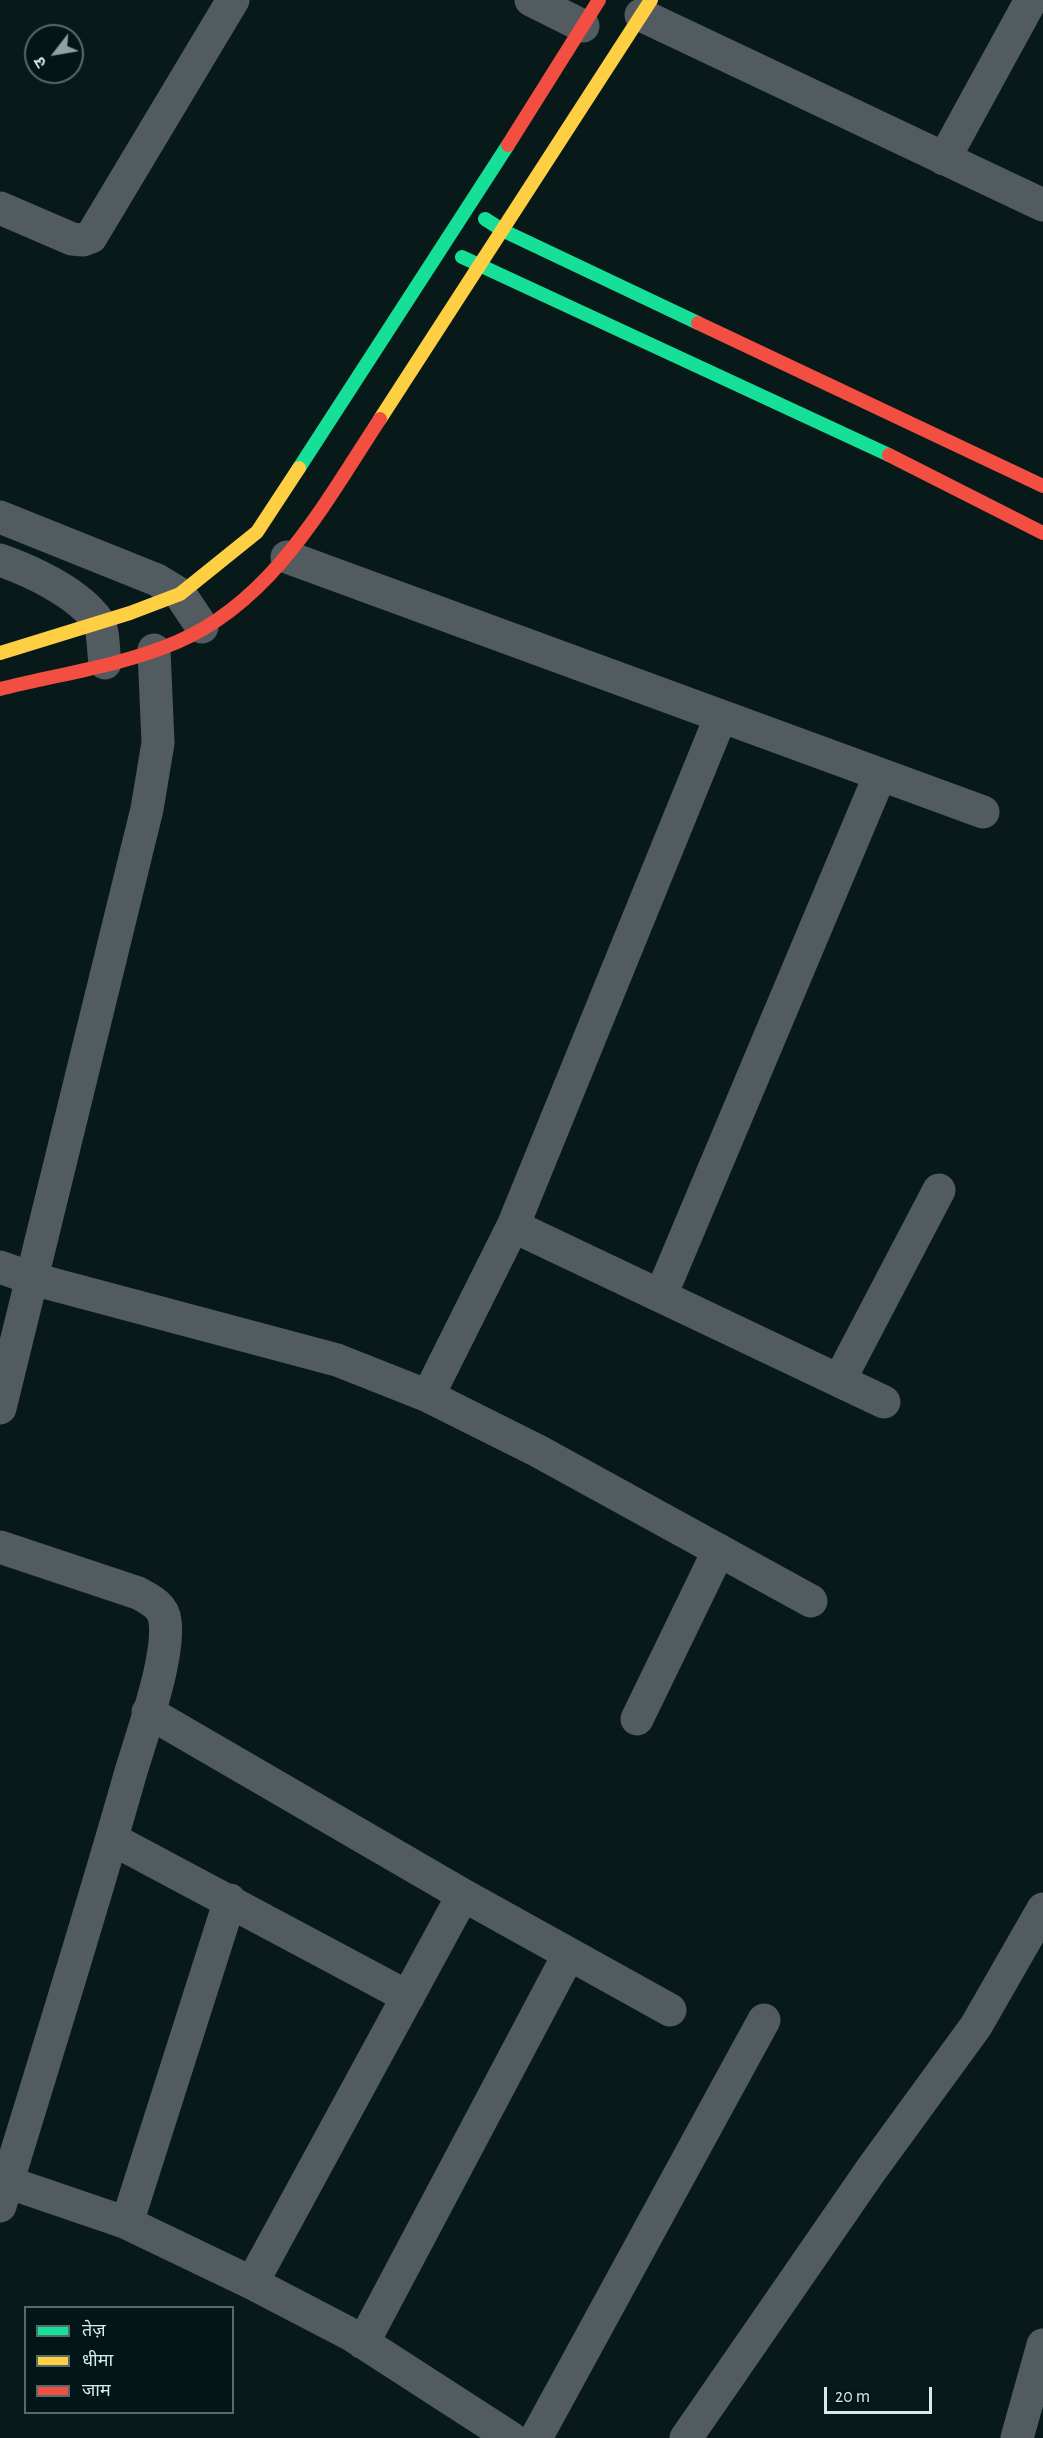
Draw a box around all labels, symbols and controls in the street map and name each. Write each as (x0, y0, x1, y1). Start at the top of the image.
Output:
north arrow (24, 24, 84, 84)
text: उ (31, 54, 50, 70)
legend (24, 2306, 234, 2414)
text: तेज़ (82, 2322, 106, 2340)
text: धीमा (82, 2352, 113, 2370)
scale bar (827, 2375, 935, 2413)
text: जाम (82, 2382, 111, 2400)
text: 20 m (835, 2388, 870, 2406)

